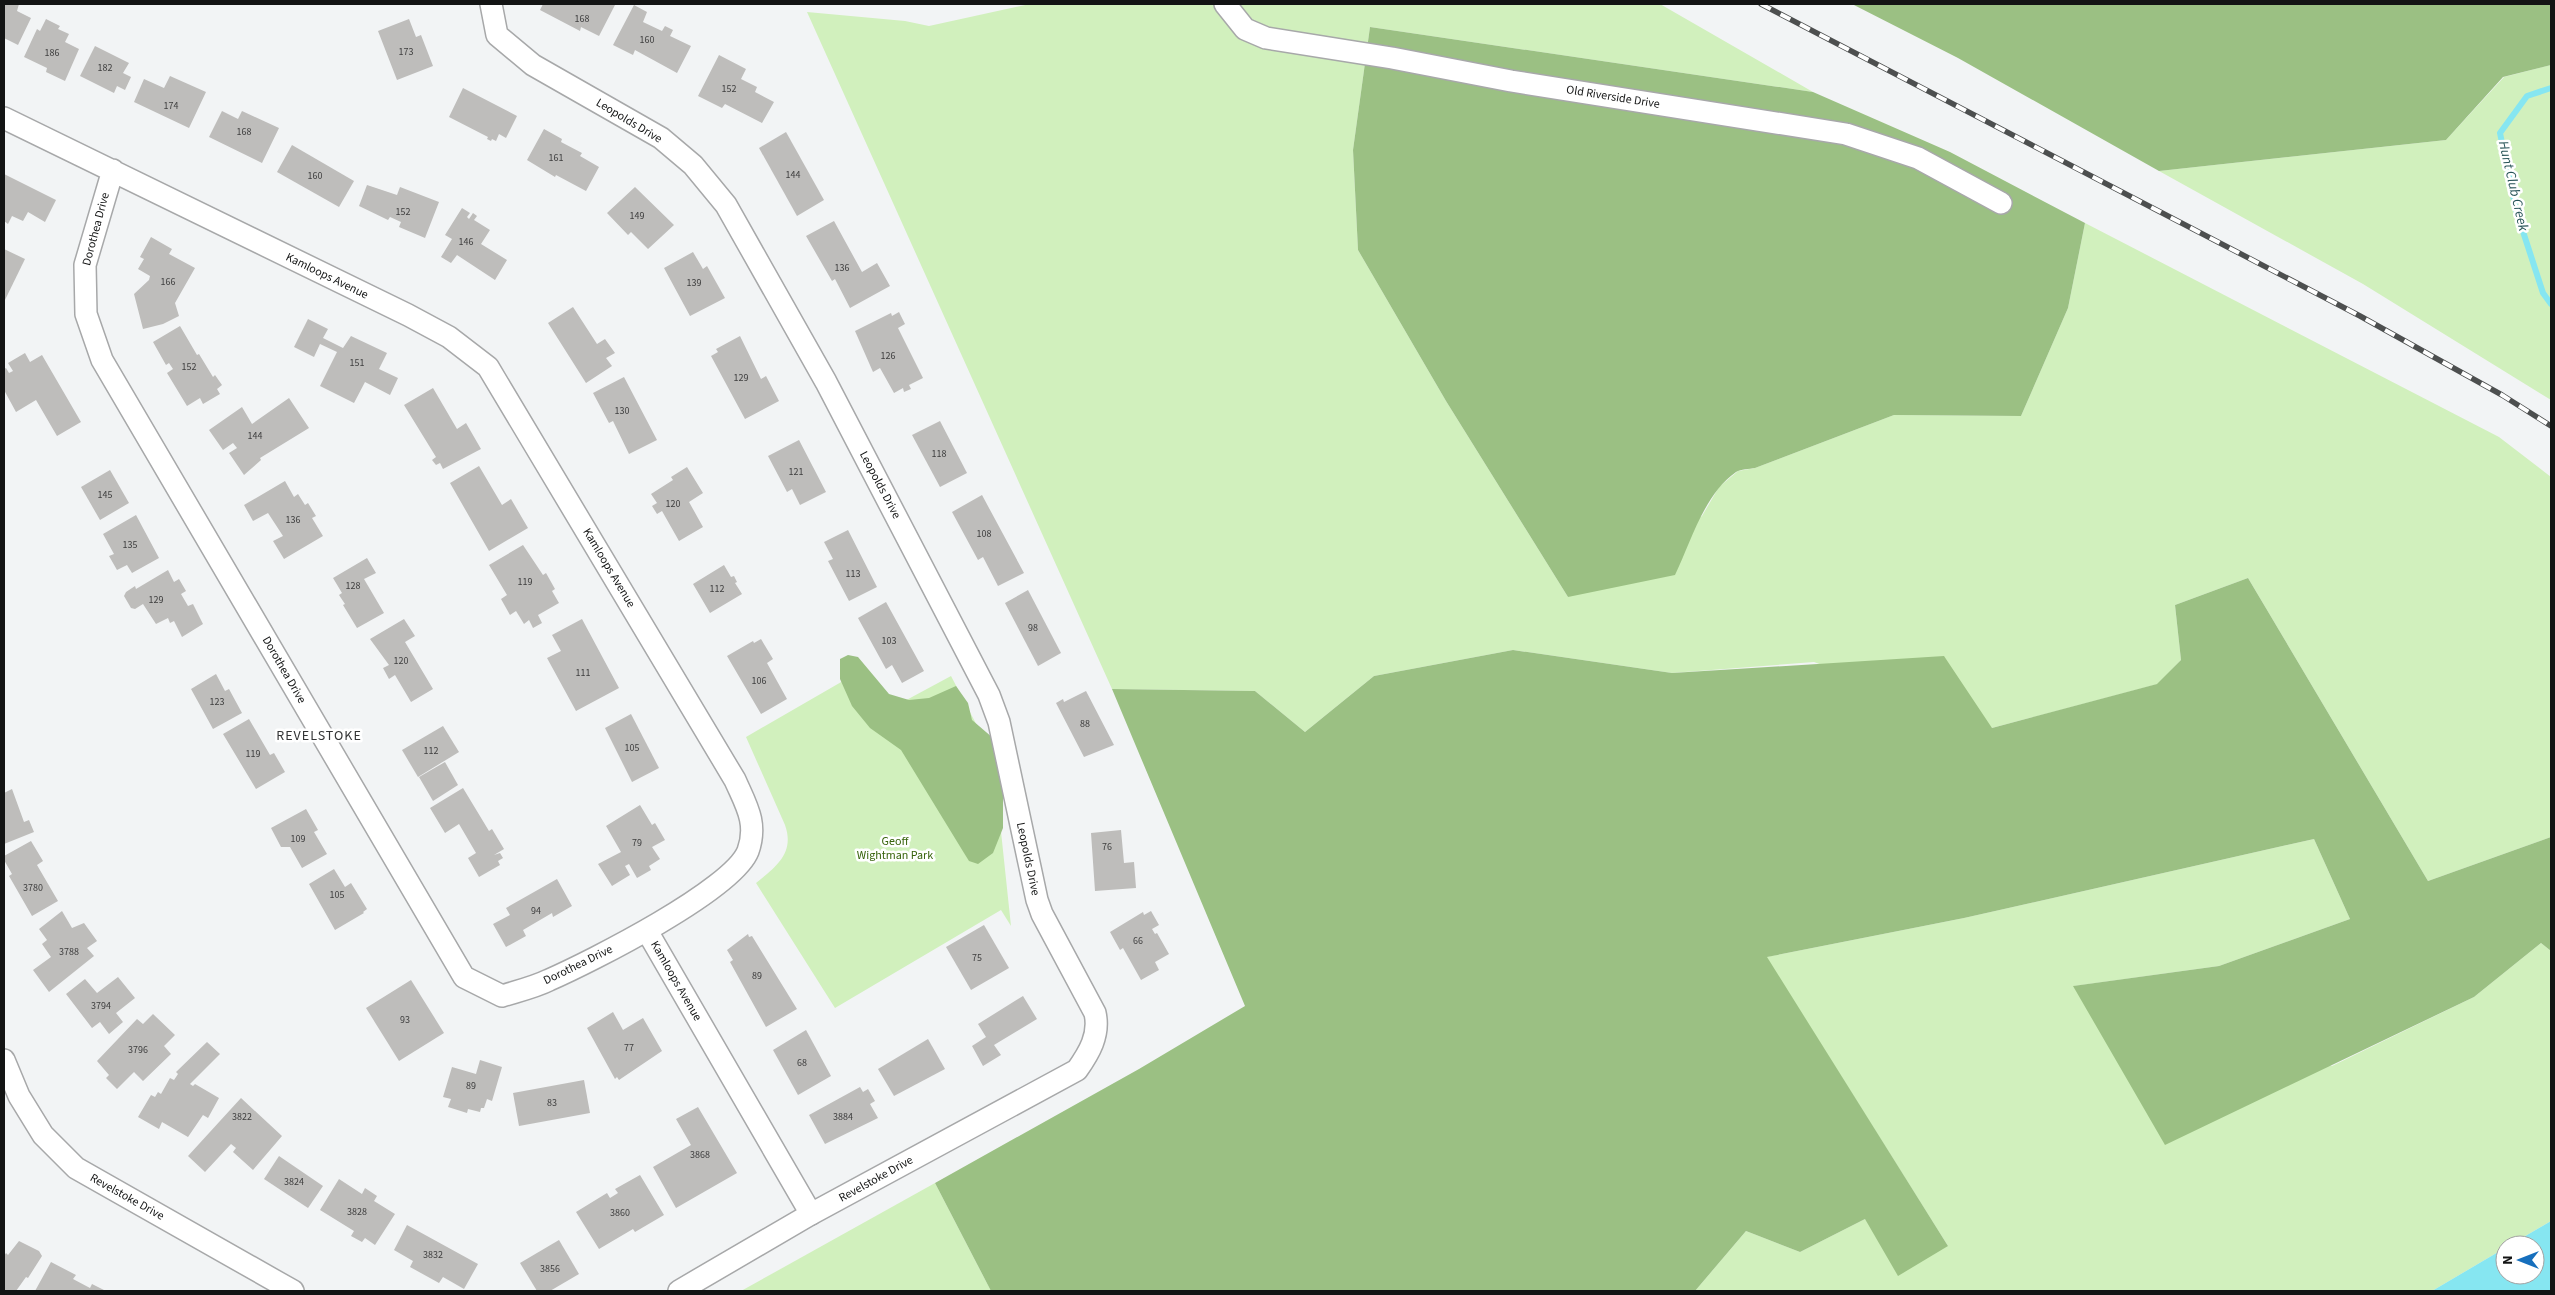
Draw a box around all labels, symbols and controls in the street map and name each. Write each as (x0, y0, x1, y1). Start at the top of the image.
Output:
house number: 168 (575, 12, 589, 26)
house number: 160 (640, 33, 654, 47)
house number: 173 (399, 45, 413, 59)
house number: 186 (45, 46, 59, 60)
house number: 182 (98, 61, 112, 75)
street label: Old Riverside Drive (1565, 81, 1661, 113)
house number: 152 (722, 82, 736, 96)
street label: Leopolds Drive (593, 95, 665, 147)
house number: 174 (164, 99, 178, 113)
house number: 168 (237, 125, 251, 139)
water label: Hunt Club Creek (2493, 139, 2533, 233)
house number: 161 (549, 151, 563, 165)
house number: 144 (786, 168, 800, 182)
house number: 160 (308, 169, 322, 183)
street label: Dorothea Drive (78, 191, 114, 267)
house number: 152 (396, 205, 410, 219)
house number: 149 (630, 209, 644, 223)
house number: 146 (459, 235, 473, 249)
street label: Kamloops Avenue (283, 249, 371, 303)
house number: 136 (835, 261, 849, 275)
house number: 166 (161, 275, 175, 289)
house number: 139 (687, 276, 701, 290)
house number: 126 (881, 349, 895, 363)
house number: 151 (350, 356, 364, 370)
house number: 152 (182, 360, 196, 374)
house number: 129 (734, 371, 748, 385)
house number: 130 (615, 404, 629, 418)
house number: 144 (248, 429, 262, 443)
house number: 118 (932, 447, 946, 461)
street label: Leopolds Drive (855, 448, 905, 522)
house number: 121 (789, 465, 803, 479)
house number: 145 (98, 488, 112, 502)
house number: 120 (666, 497, 680, 511)
house number: 136 (286, 513, 300, 527)
street label: Kamloops Avenue (579, 525, 640, 611)
house number: 108 (977, 527, 991, 541)
house number: 135 (123, 538, 137, 552)
house number: 113 (846, 567, 860, 581)
house number: 119 (518, 575, 532, 589)
house number: 128 (346, 579, 360, 593)
house number: 112 (710, 582, 724, 596)
house number: 129 (149, 593, 163, 607)
house number: 98 (1028, 621, 1038, 635)
street label: Dorothea Drive (258, 633, 310, 707)
house number: 103 (882, 634, 896, 648)
house number: 120 (394, 654, 408, 668)
house number: 111 (576, 666, 590, 680)
house number: 106 (752, 674, 766, 688)
house number: 123 (210, 695, 224, 709)
house number: 88 (1080, 717, 1090, 731)
district label: REVELSTOKE (276, 726, 362, 746)
house number: 105 (625, 741, 639, 755)
house number: 112 (424, 744, 438, 758)
house number: 119 (246, 747, 260, 761)
street label: Leopolds Drive (1012, 821, 1044, 897)
house number: 109 (291, 832, 305, 846)
park label: Geoff Wightman Park (857, 833, 933, 864)
house number: 79 (632, 836, 642, 850)
house number: 76 (1102, 840, 1112, 854)
house number: 3780 (23, 881, 43, 895)
house number: 105 (330, 888, 344, 902)
house number: 94 (531, 904, 541, 918)
house number: 66 (1133, 934, 1143, 948)
street label: Kamloops Avenue (646, 938, 706, 1024)
street label: Dorothea Drive (541, 941, 615, 989)
house number: 3788 (59, 945, 79, 959)
house number: 75 (972, 951, 982, 965)
house number: 89 (752, 969, 762, 983)
house number: 3794 (91, 999, 111, 1013)
house number: 93 (400, 1013, 410, 1027)
house number: 77 (624, 1041, 634, 1055)
house number: 3796 (128, 1043, 148, 1057)
house number: 68 (797, 1056, 807, 1070)
house number: 89 (466, 1079, 476, 1093)
house number: 83 (547, 1096, 557, 1110)
house number: 3822 (232, 1110, 252, 1124)
house number: 3884 (833, 1110, 853, 1124)
house number: 3868 (690, 1148, 710, 1162)
street label: Revelstoke Drive (836, 1152, 916, 1206)
street label: Revelstoke Drive (87, 1170, 167, 1224)
house number: 3824 (284, 1175, 304, 1189)
house number: 3828 (347, 1205, 367, 1219)
house number: 3860 (610, 1206, 630, 1220)
north arrow (2495, 1235, 2545, 1285)
house number: 3832 (423, 1248, 443, 1262)
text: N (2498, 1255, 2518, 1265)
house number: 3856 (540, 1262, 560, 1276)

